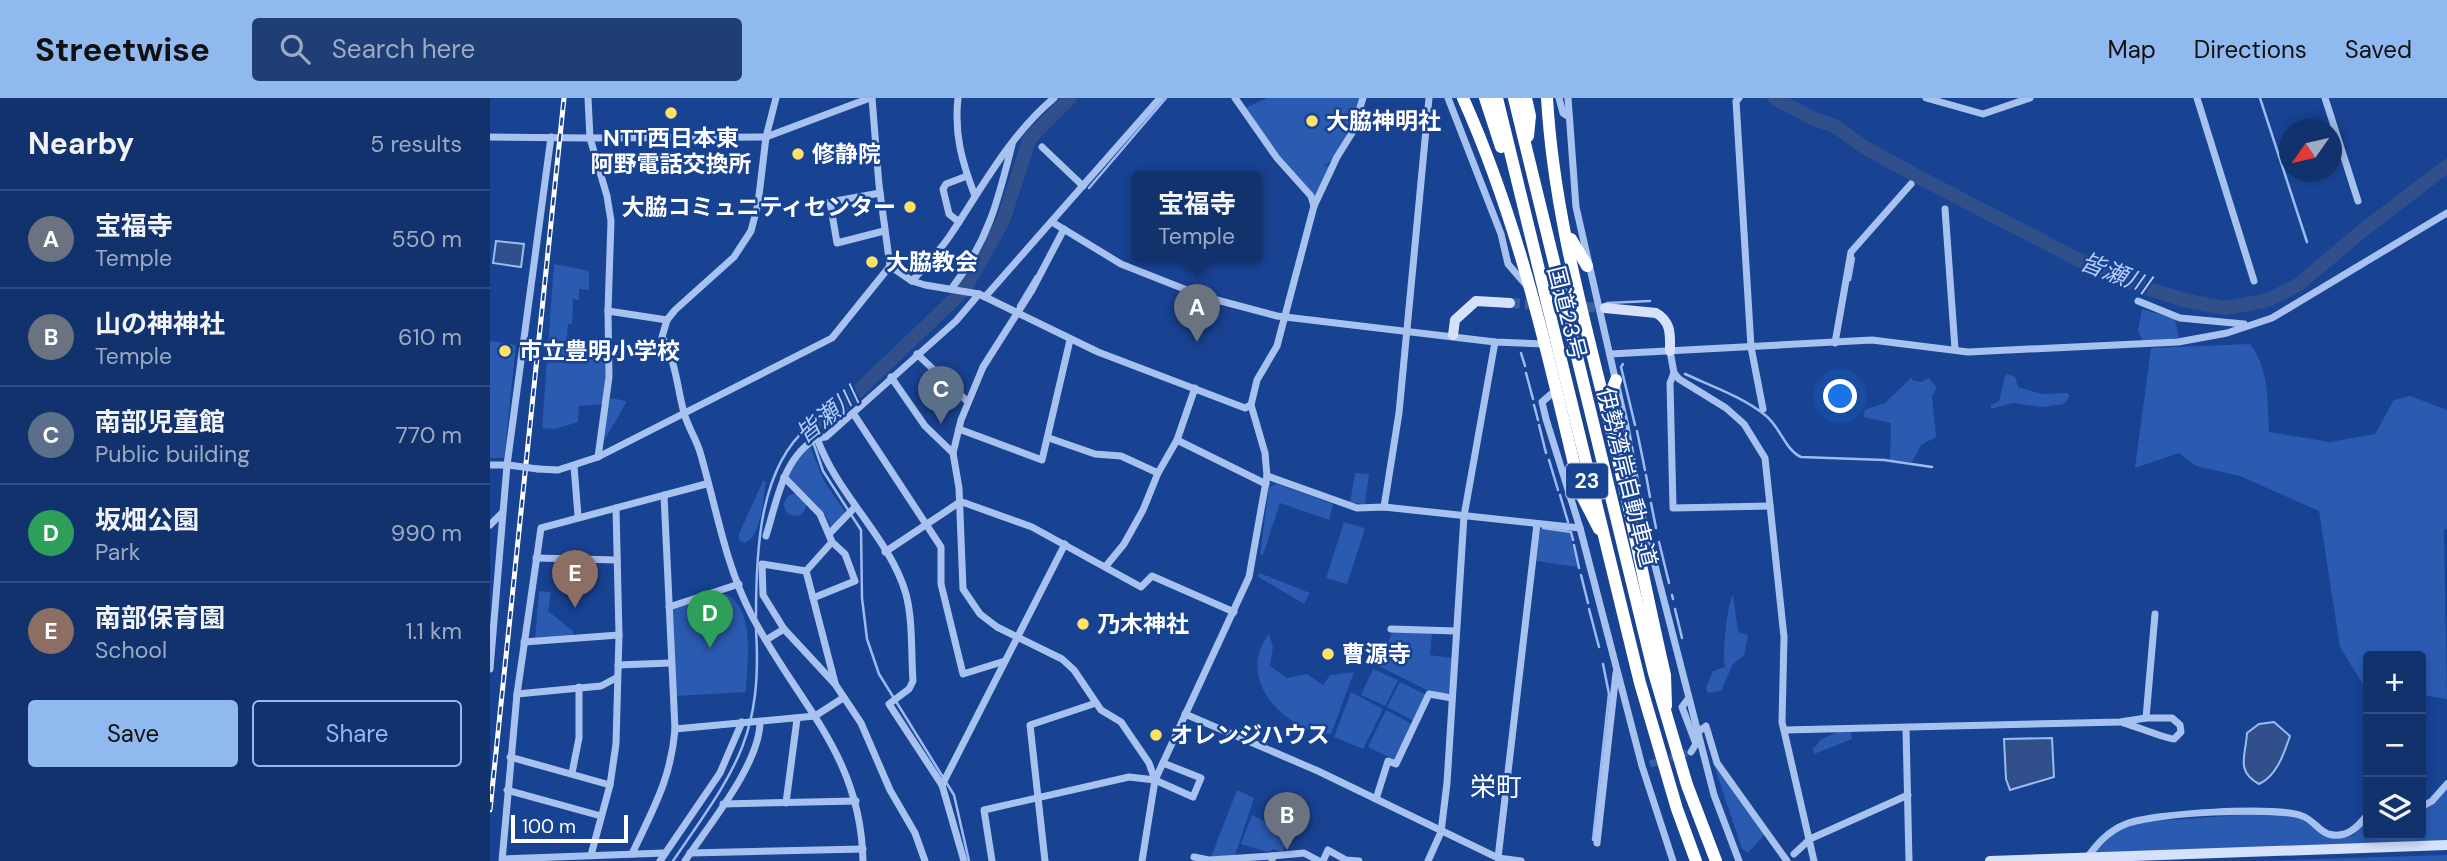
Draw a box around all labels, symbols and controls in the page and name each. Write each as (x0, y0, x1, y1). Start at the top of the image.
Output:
search box (252, 18, 742, 81)
text: Streetwise (35, 28, 210, 71)
icon: search (276, 30, 314, 68)
text: Search here (332, 32, 475, 66)
text: Map (2108, 34, 2156, 65)
text: Directions (2194, 34, 2307, 65)
text: Saved (2345, 34, 2412, 65)
marker: NTT西日本東 阿野電話交換所 (663, 105, 679, 121)
place label: 大脇神明社 (1326, 106, 1441, 136)
marker: 大脇神明社 (1304, 113, 1320, 129)
north arrow (2279, 119, 2342, 182)
place label: NTT西日本東 阿野電話交換所 (591, 123, 752, 179)
text: Nearby (28, 124, 134, 163)
text: 5 results (370, 129, 462, 159)
place label: 修静院 (812, 139, 881, 169)
marker: 修静院 (790, 146, 806, 162)
popup (1132, 171, 1262, 262)
text: 宝福寺 (1158, 187, 1236, 221)
place label: 大脇コミュニティセンター (621, 192, 896, 222)
marker: 大脇コミュニティセンター (902, 199, 918, 215)
text: 宝福寺 (95, 209, 173, 243)
text: Temple (1158, 221, 1235, 251)
text: A (43, 224, 59, 254)
text: 550 m (392, 224, 462, 254)
text: Temple (95, 243, 172, 273)
water label: 皆瀬川 (2076, 246, 2157, 301)
place label: 大脇教会 (886, 247, 978, 277)
marker: 大脇教会 (864, 254, 880, 270)
street label: 国道23号 (1541, 263, 1593, 363)
pin: A (1174, 284, 1220, 342)
text: 山の神神社 (95, 307, 225, 341)
text: B (44, 322, 58, 352)
text: 610 m (398, 322, 462, 352)
place label: 市立豊明小学校 (519, 336, 680, 366)
text: Temple (95, 341, 172, 371)
marker: 市立豊明小学校 (497, 343, 513, 359)
pin: C (918, 366, 964, 424)
water label: 皆瀬川 (789, 378, 867, 450)
your location (1823, 379, 1857, 413)
street label: 伊勢湾岸自動車道 (1590, 384, 1664, 570)
text: 南部児童館 (95, 405, 225, 439)
text: C (43, 420, 59, 450)
text: 770 m (395, 420, 462, 450)
text: Public building (95, 439, 250, 469)
road number: 23 (1566, 464, 1608, 498)
text: 坂畑公園 (95, 503, 199, 537)
text: D (43, 518, 59, 548)
text: 990 m (391, 518, 462, 548)
text: Park (95, 537, 140, 567)
pin: E (552, 550, 598, 608)
pin: D (687, 590, 733, 648)
text: 南部保育園 (95, 601, 225, 635)
place label: 乃木神社 (1097, 609, 1189, 639)
text: E (44, 616, 58, 646)
text: 1.1 km (405, 616, 462, 646)
marker: 乃木神社 (1075, 616, 1091, 632)
text: School (95, 635, 167, 665)
place label: 曹源寺 (1342, 639, 1411, 669)
marker: 曹源寺 (1320, 646, 1336, 662)
map controls (2363, 651, 2426, 840)
button: + (2363, 651, 2426, 714)
button: Save (28, 700, 238, 767)
button: Share (252, 700, 462, 767)
button: − (2363, 714, 2426, 777)
place label: オレンジハウス (1170, 720, 1330, 750)
marker: オレンジハウス (1148, 727, 1164, 743)
district label: 栄町 (1470, 770, 1522, 804)
button: layers (2363, 777, 2426, 840)
pin: B (1264, 792, 1310, 850)
scale bar (511, 812, 628, 844)
text: 100 m (522, 814, 576, 839)

